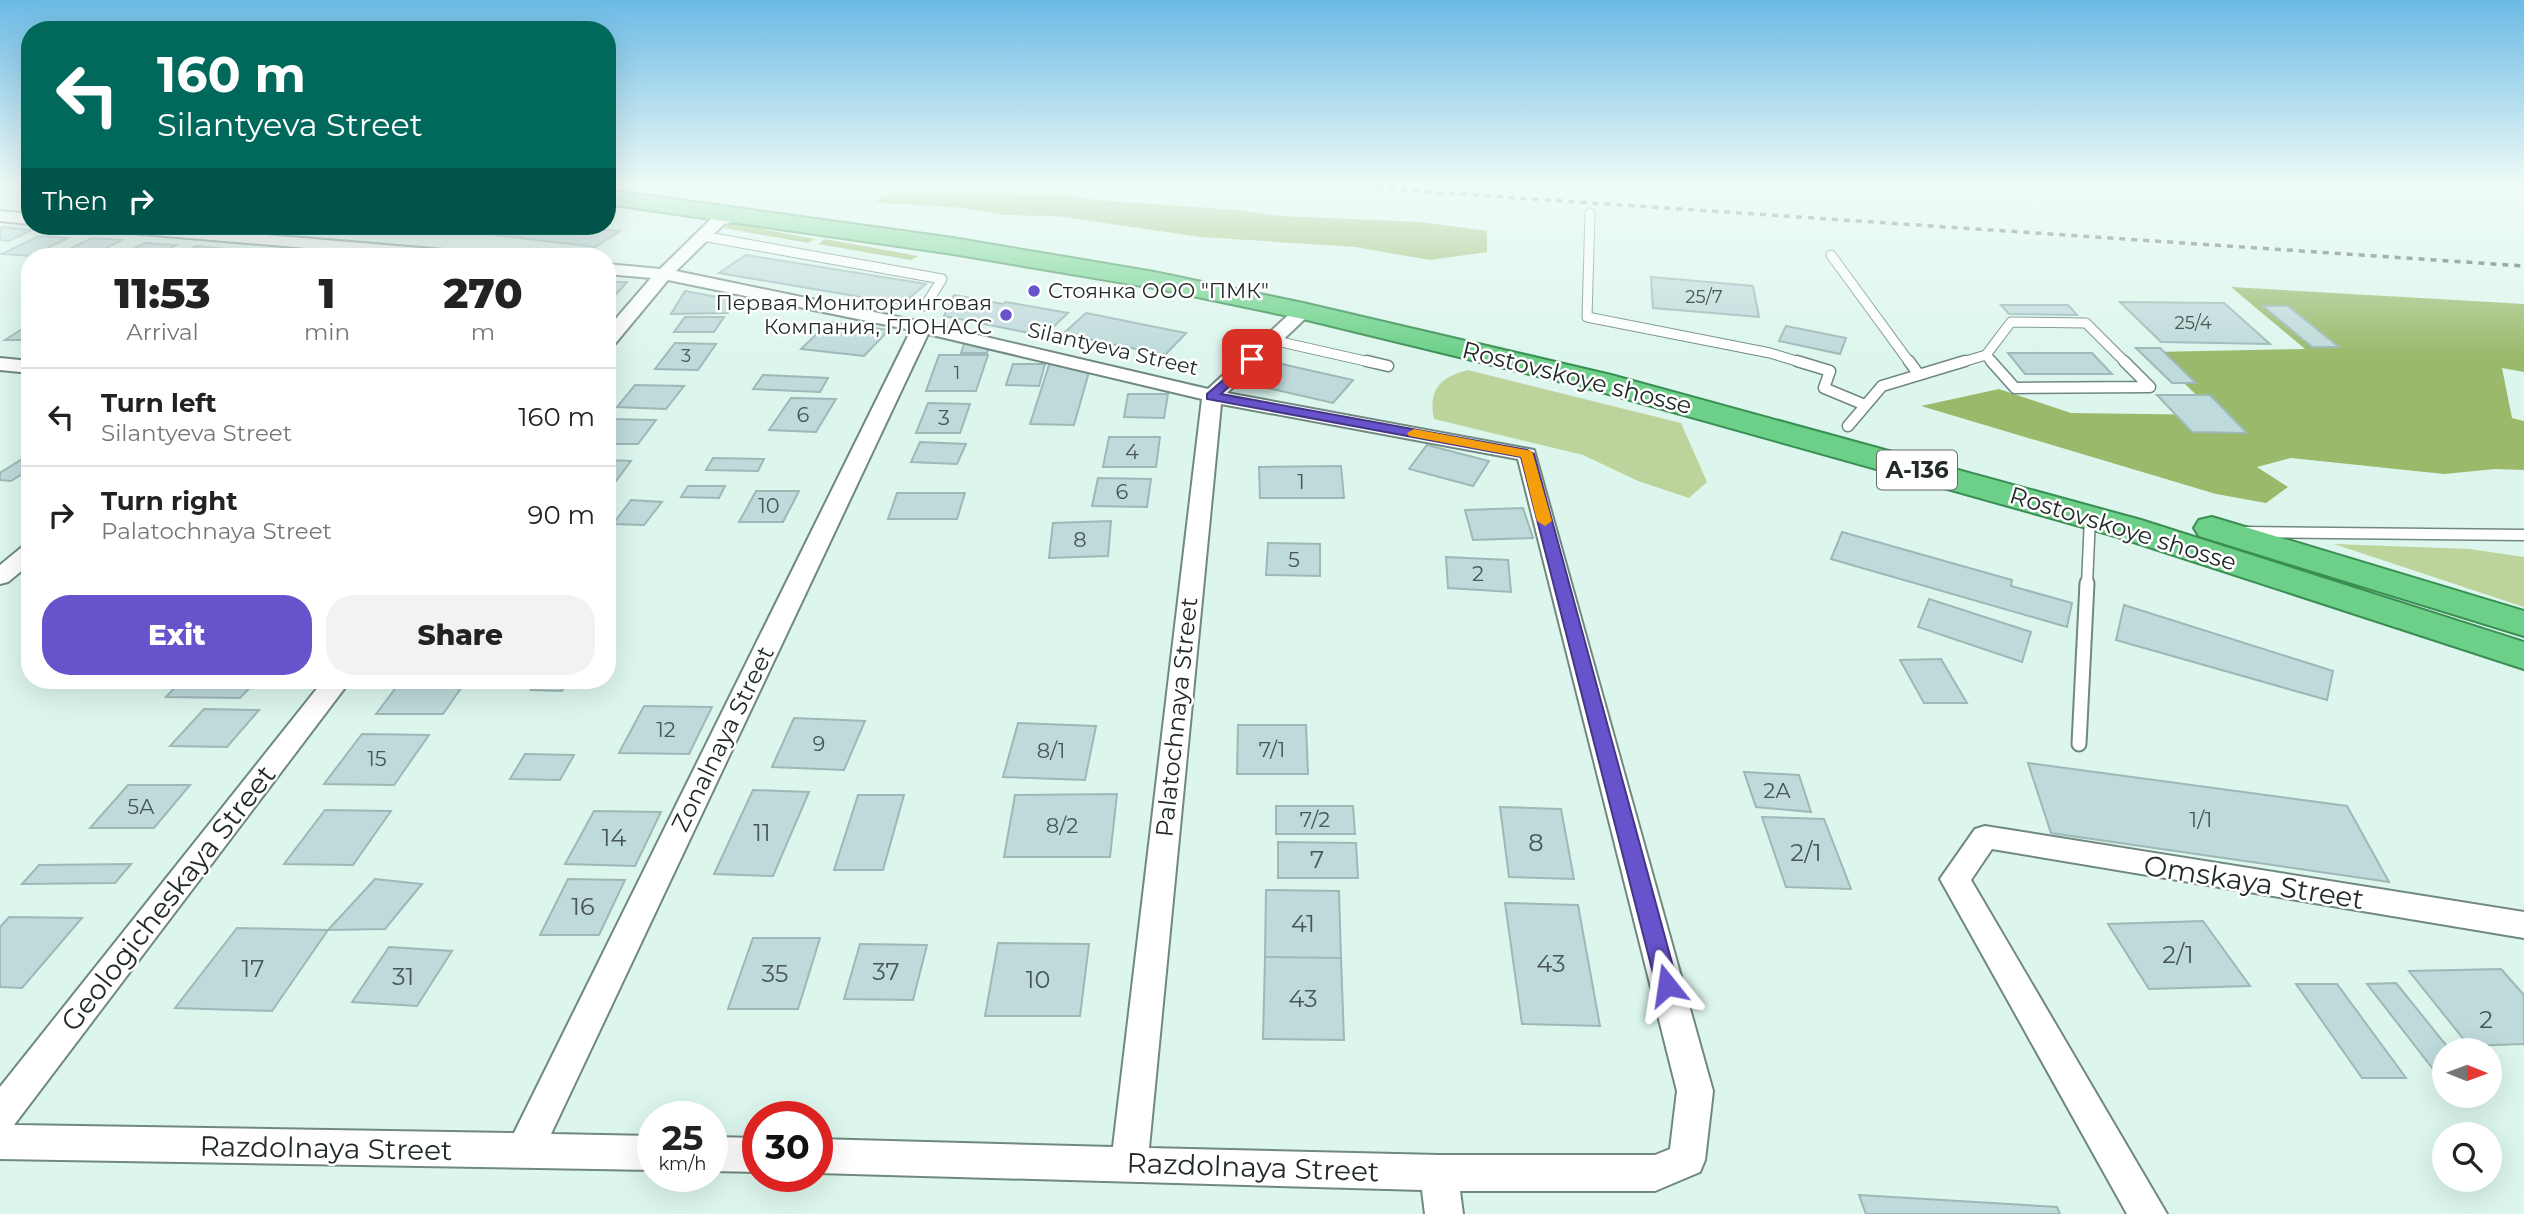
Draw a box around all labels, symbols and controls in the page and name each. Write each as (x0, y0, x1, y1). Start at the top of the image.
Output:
text: 160 m (157, 45, 306, 104)
icon: left (42, 49, 133, 140)
text: Silantyeva Street (157, 105, 423, 144)
icon: right (122, 182, 160, 220)
text: Then (42, 185, 108, 217)
text: 11:53 (114, 267, 211, 319)
text: 1 (318, 267, 335, 319)
text: 270 (443, 267, 523, 319)
place label: Стоянка ООО "ПМК" (1048, 278, 1269, 303)
marker: Стоянка ООО "ПМК" (1026, 283, 1042, 299)
house number: 25/7 (1685, 286, 1723, 308)
place label: Первая Мониторинговая Компания, ГЛОНАСС (715, 290, 992, 339)
marker: Первая Мониторинговая Компания, ГЛОНАСС (998, 307, 1014, 323)
house number: 25/4 (2174, 312, 2212, 334)
street label: Silantyeva Street (1025, 317, 1201, 380)
text: Arrival (126, 318, 199, 346)
text: min (304, 318, 350, 346)
text: m (471, 318, 495, 346)
pin (1222, 329, 1282, 389)
street label: Rostovskoye shosse (1459, 335, 1695, 420)
icon: arrive (1233, 340, 1271, 378)
house number: 3 (681, 345, 691, 367)
house number: 1 (954, 362, 960, 384)
text: Turn left (101, 387, 217, 419)
icon: left (42, 398, 80, 436)
text: 160 m (518, 401, 595, 433)
house number: 6 (797, 402, 810, 427)
house number: 3 (938, 405, 950, 430)
text: Silantyeva Street (101, 419, 292, 447)
house number: 4 (1125, 439, 1139, 464)
road number: А-136 (1877, 450, 1957, 490)
house number: 1 (1297, 469, 1305, 494)
house number: 6 (1116, 479, 1129, 504)
street label: Rostovskoye shosse (2006, 480, 2240, 577)
text: Turn right (101, 485, 237, 517)
house number: 10 (758, 493, 780, 518)
icon: right (42, 496, 80, 534)
text: 90 m (528, 499, 595, 531)
text: Palatochnaya Street (101, 517, 332, 545)
house number: 8 (1073, 527, 1087, 552)
house number: 5 (1288, 547, 1300, 572)
house number: 2 (1472, 561, 1484, 586)
button: Exit (42, 595, 312, 675)
button: Share (326, 595, 595, 675)
street label: Palatochnaya Street (1149, 595, 1204, 838)
street label: Zonalnaya Street (665, 641, 780, 836)
house number: 12 (656, 717, 676, 742)
house number: 9 (813, 731, 825, 756)
house number: 7/1 (1259, 737, 1285, 762)
house number: 8/1 (1037, 738, 1065, 763)
house number: 15 (367, 746, 387, 771)
street label: Geologicheskaya Street (53, 758, 283, 1038)
house number: 2А (1763, 778, 1791, 803)
house number: 5А (127, 794, 155, 819)
house number: 7/2 (1300, 807, 1330, 832)
house number: 1/1 (2190, 807, 2212, 832)
house number: 8/2 (1046, 813, 1078, 838)
house number: 11 (753, 818, 771, 847)
house number: 14 (602, 823, 626, 852)
house number: 8 (1528, 828, 1544, 857)
house number: 2/1 (1790, 838, 1822, 867)
house number: 7 (1310, 845, 1324, 874)
street label: Omskaya Street (2141, 848, 2367, 916)
house number: 16 (571, 892, 595, 921)
house number: 41 (1291, 909, 1315, 938)
house number: 2/1 (2162, 940, 2194, 969)
position arrow (1630, 948, 1704, 1022)
house number: 43 (1536, 949, 1566, 978)
house number: 17 (242, 954, 264, 983)
house number: 37 (872, 957, 900, 986)
house number: 35 (762, 959, 788, 988)
house number: 31 (392, 962, 414, 991)
house number: 10 (1026, 965, 1050, 994)
house number: 43 (1288, 984, 1318, 1013)
house number: 2 (2479, 1005, 2493, 1034)
north arrow (2432, 1038, 2502, 1108)
map controls (2432, 1038, 2502, 1192)
speed limit sign: 30 (742, 1101, 833, 1192)
text: 25 (662, 1116, 703, 1159)
button: search (2432, 1122, 2502, 1192)
street label: Razdolnaya Street (199, 1129, 453, 1167)
street label: Razdolnaya Street (1126, 1146, 1380, 1188)
text: km/h (658, 1153, 707, 1175)

